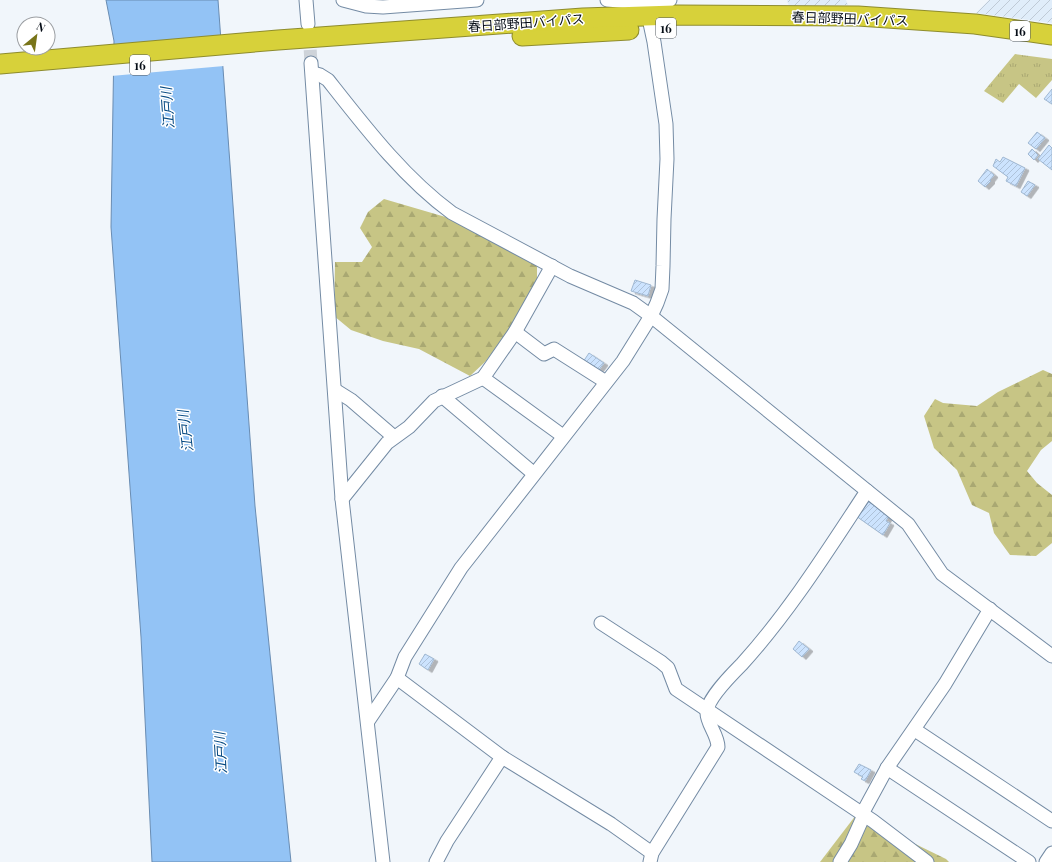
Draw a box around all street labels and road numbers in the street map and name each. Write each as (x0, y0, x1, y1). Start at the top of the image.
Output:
street label: 春日部野田バイパス (791, 7, 909, 29)
street label: 春日部野田バイパス (467, 9, 585, 35)
road number: 16 (656, 18, 676, 38)
road number: 16 (1010, 21, 1030, 41)
road number: 16 (130, 55, 150, 75)

